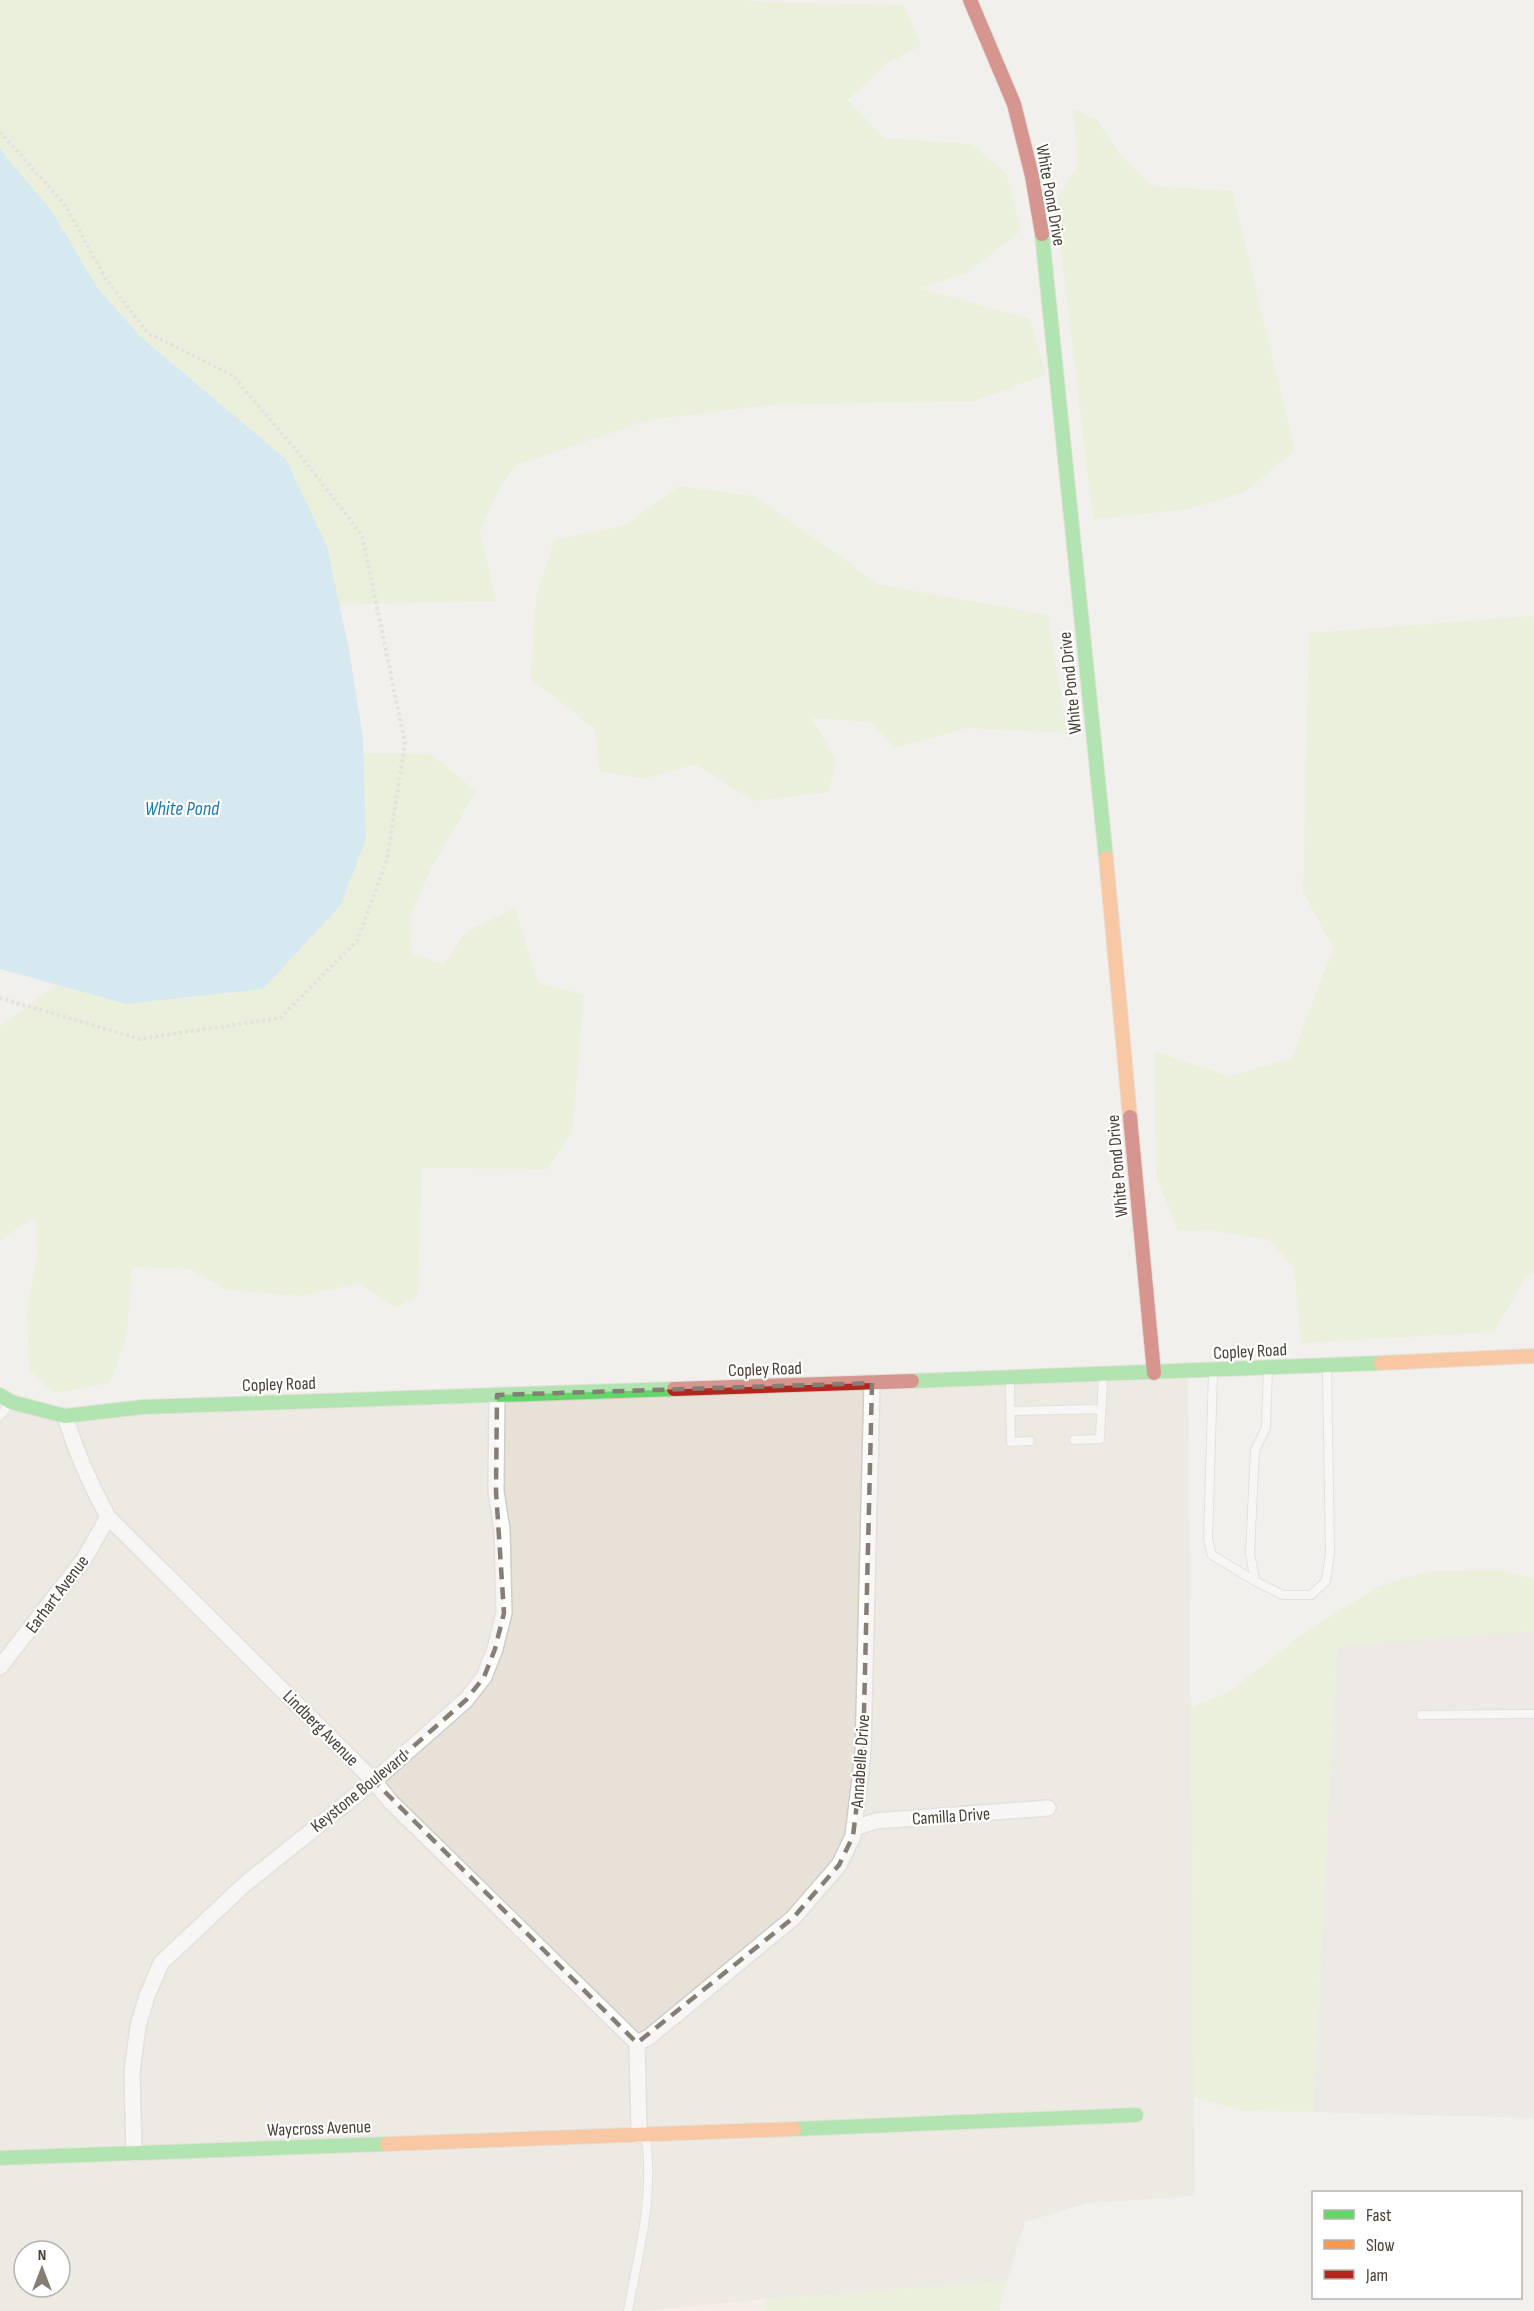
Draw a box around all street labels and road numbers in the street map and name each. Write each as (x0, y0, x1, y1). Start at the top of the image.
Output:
street label: White Pond Drive (1031, 143, 1070, 248)
street label: White Pond Drive (1055, 631, 1086, 735)
street label: White Pond Drive (1103, 1114, 1132, 1218)
street label: Copley Road (1213, 1339, 1287, 1364)
street label: Copley Road (728, 1358, 802, 1381)
street label: Copley Road (242, 1373, 316, 1396)
street label: Earhart Avenue (21, 1551, 93, 1637)
street label: Lindberg Avenue (278, 1686, 363, 1771)
street label: Annabelle Drive (847, 1714, 874, 1809)
street label: Keystone Boulevard (307, 1746, 412, 1837)
street label: Camilla Drive (911, 1803, 991, 1830)
street label: Waycross Avenue (267, 2116, 371, 2141)

